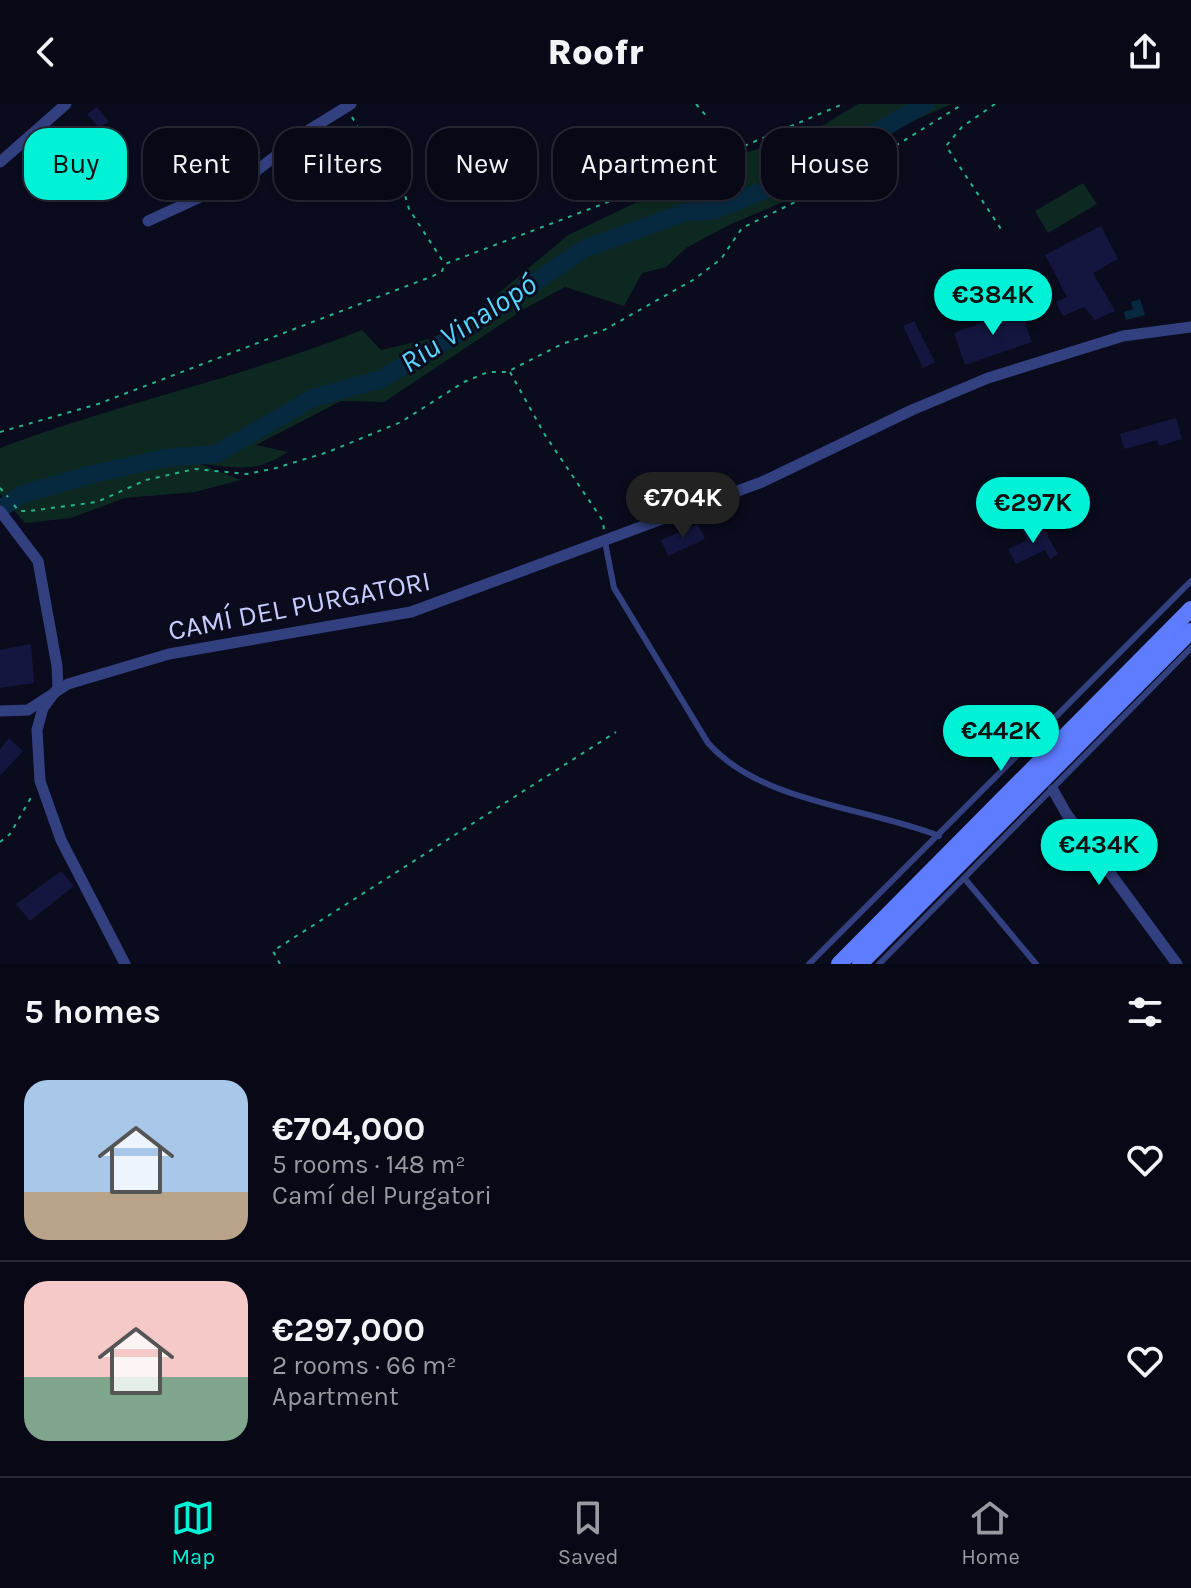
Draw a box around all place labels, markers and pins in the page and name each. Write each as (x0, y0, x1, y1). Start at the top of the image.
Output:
pin: €384K (937, 269, 1049, 337)
pin: €704K (627, 472, 739, 540)
pin: €297K (977, 477, 1089, 545)
pin: €442K (945, 705, 1057, 773)
pin: €434K (1043, 819, 1155, 887)

